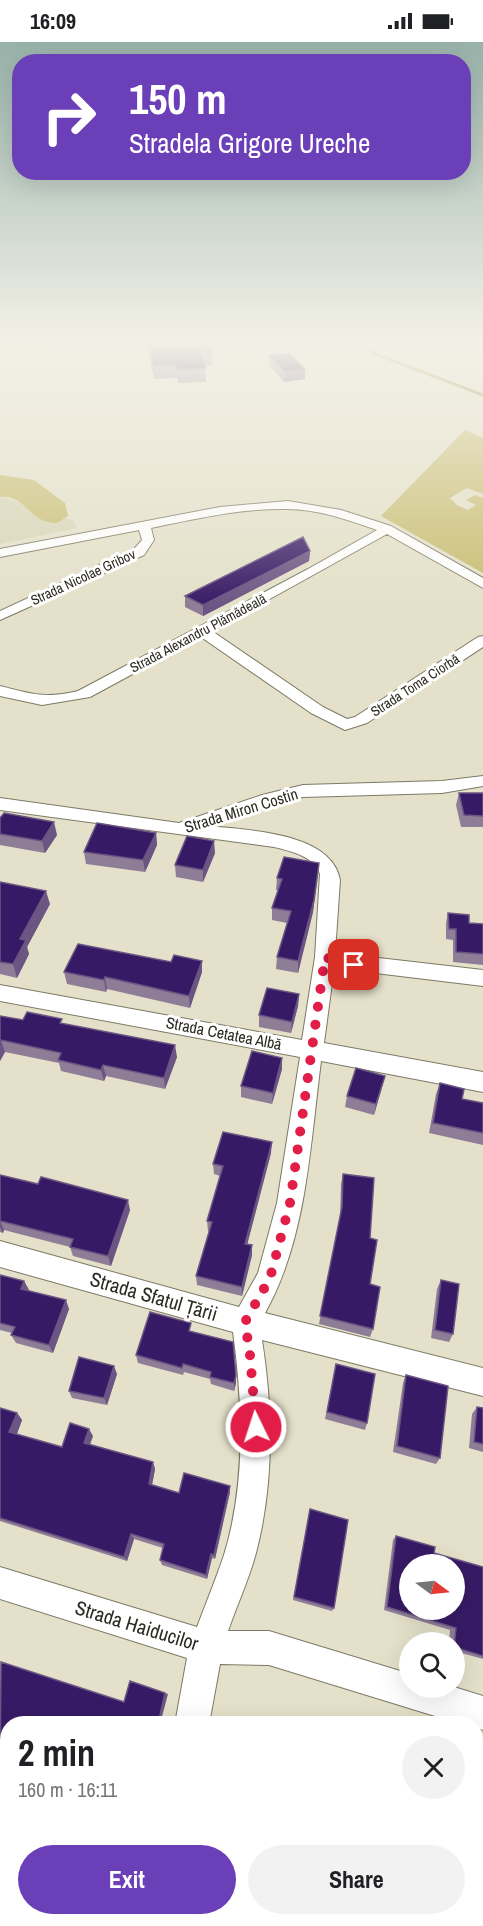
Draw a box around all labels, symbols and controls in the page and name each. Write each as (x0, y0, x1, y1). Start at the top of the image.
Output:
text: 16:09 (30, 6, 76, 36)
text: 150 m (129, 71, 227, 127)
icon: right (30, 78, 108, 156)
text: Stradela Grigore Ureche (129, 125, 370, 161)
street label: Strada Nicolae Gribov (28, 545, 139, 609)
street label: Strada Alexandru Plămădeală (127, 589, 270, 677)
street label: Strada Toma Ciorbă (367, 649, 463, 720)
street label: Strada Miron Costin (182, 782, 300, 838)
pin (328, 939, 379, 990)
icon: arrive (337, 948, 370, 981)
street label: Strada Cetatea Albă (164, 1011, 284, 1055)
street label: Strada Sfatul Țării (87, 1265, 221, 1327)
position arrow (224, 1395, 288, 1459)
north arrow (399, 1554, 465, 1620)
map controls (399, 1554, 465, 1698)
street label: Strada Haiducilor (72, 1593, 202, 1657)
button: search (399, 1632, 465, 1698)
text: 2 min (18, 1729, 95, 1777)
button: close (402, 1736, 465, 1799)
text: 160 m · 16:11 (18, 1776, 117, 1803)
button: Exit (18, 1845, 236, 1914)
button: Share (248, 1845, 465, 1914)

